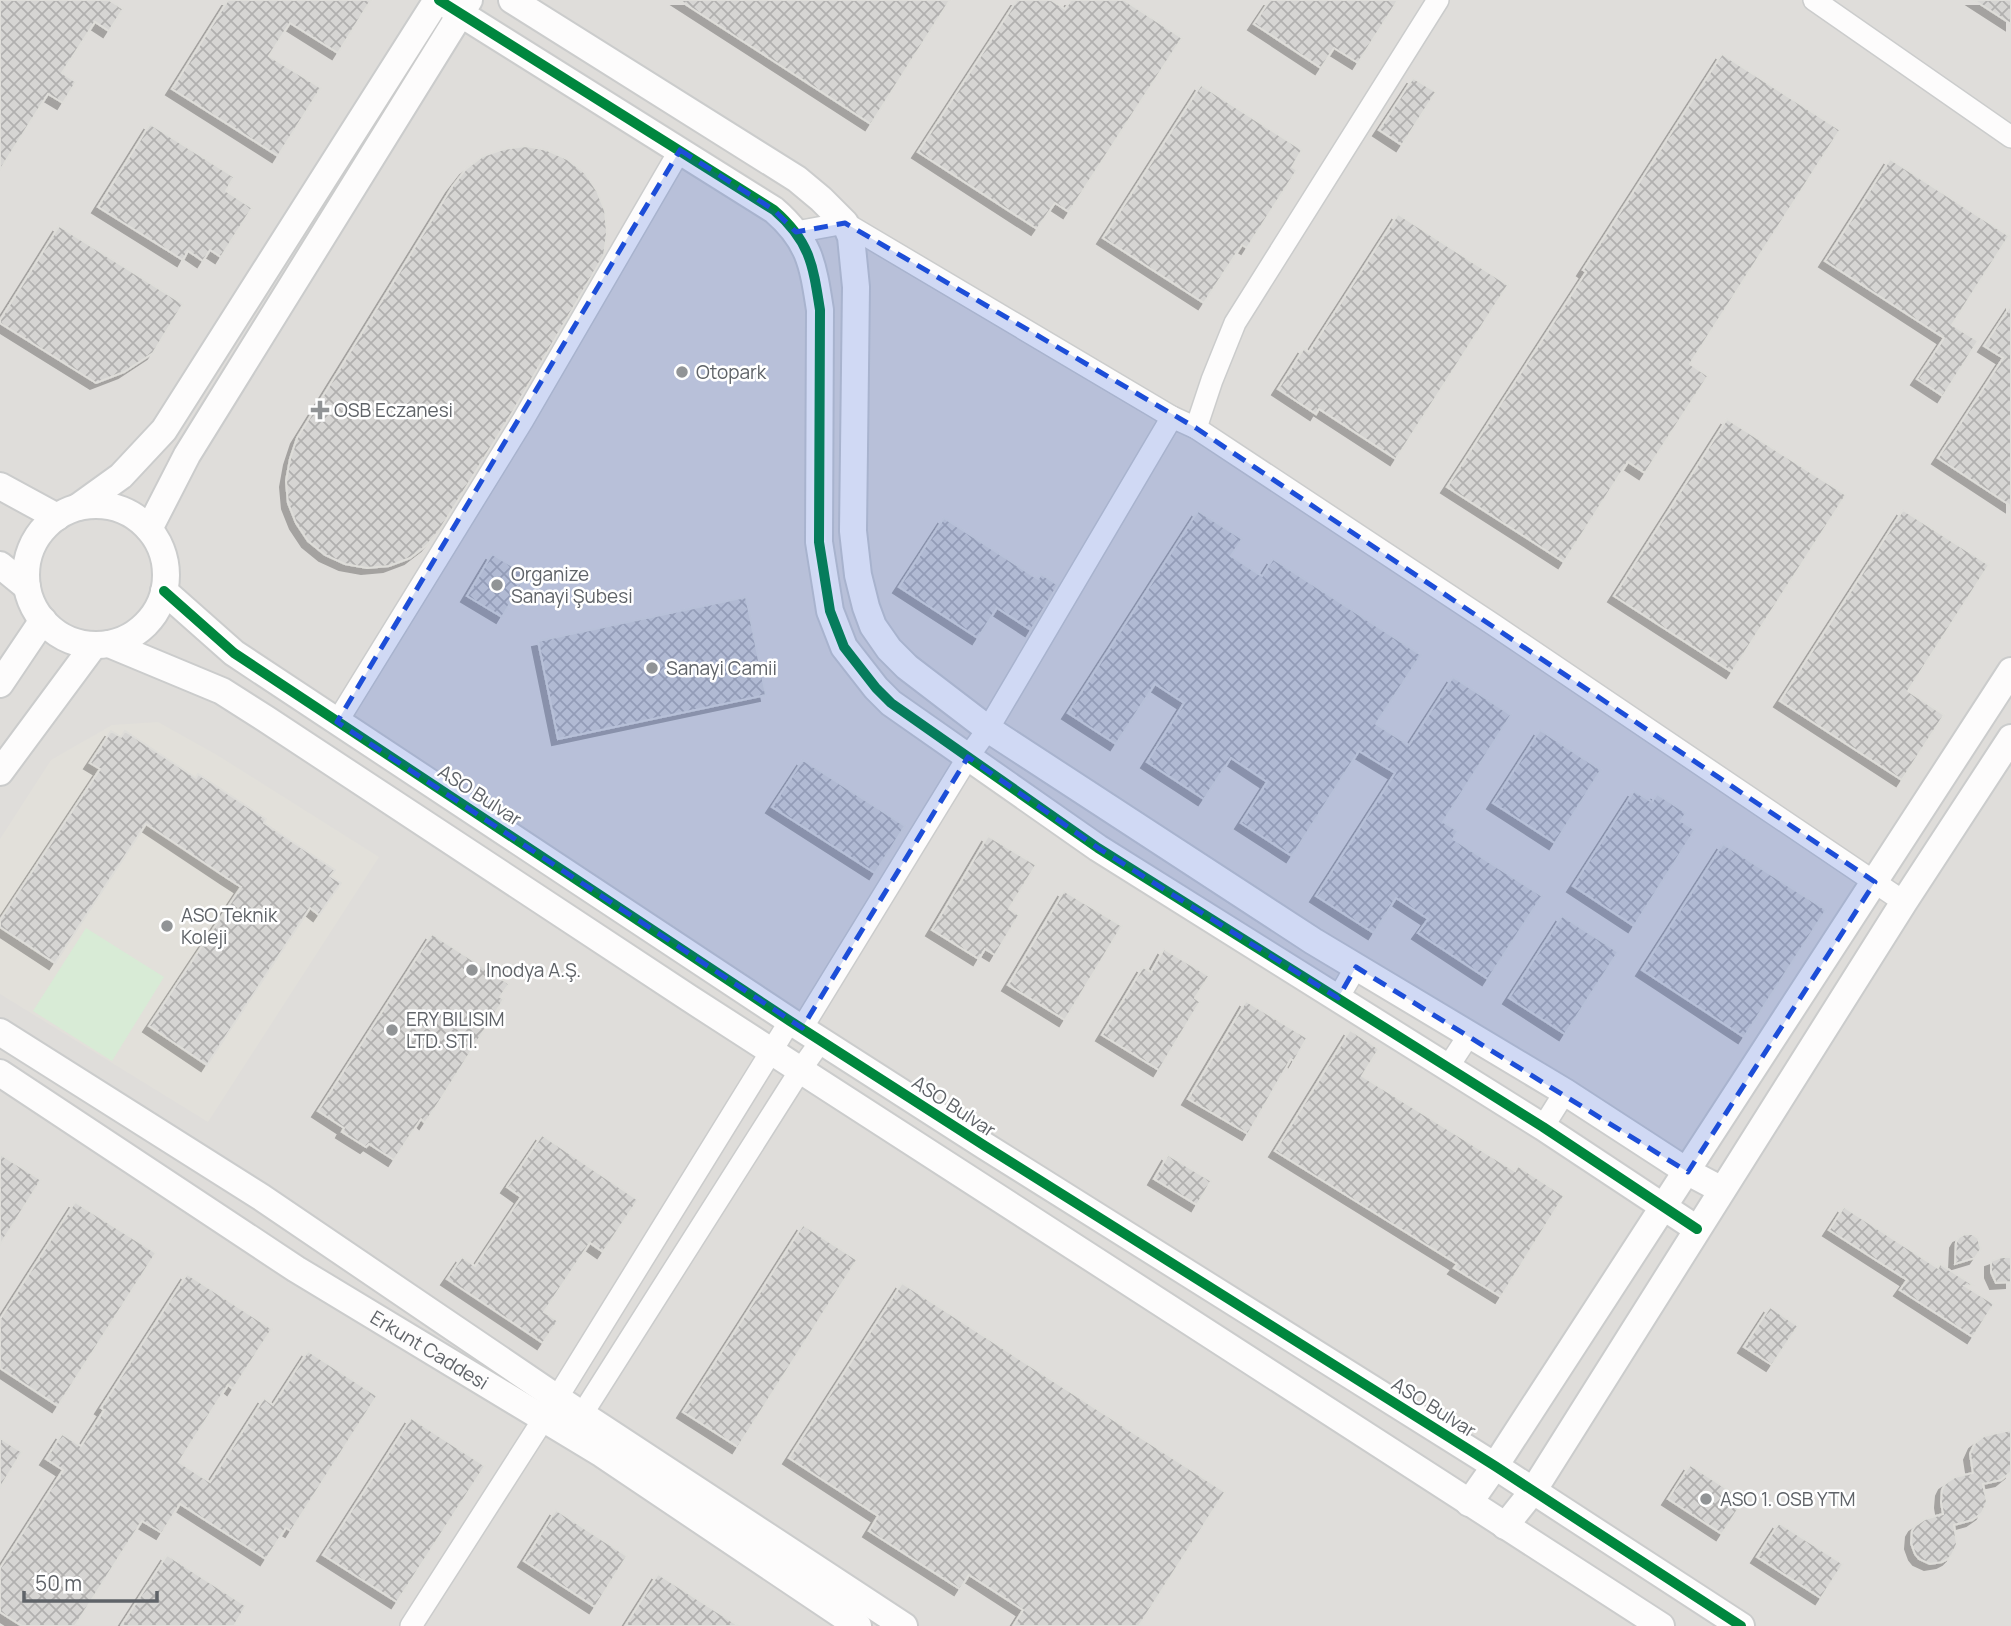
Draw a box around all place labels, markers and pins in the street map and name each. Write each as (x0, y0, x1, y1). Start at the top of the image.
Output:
place label: Otopark (696, 359, 767, 385)
marker: Otopark (674, 364, 690, 380)
place label: OSB Eczanesi (334, 397, 453, 423)
marker: OSB Eczanesi (312, 402, 328, 418)
place label: Organize Sanayi Şubesi (511, 561, 633, 609)
marker: Organize Sanayi Şubesi (489, 577, 505, 593)
place label: Sanayi Camii (666, 655, 777, 681)
marker: Sanayi Camii (644, 660, 660, 676)
place label: ASO Teknik Koleji (181, 902, 278, 950)
marker: ASO Teknik Koleji (159, 918, 175, 934)
place label: Inodya A.Ş. (486, 957, 581, 983)
marker: Inodya A.Ş. (464, 962, 480, 978)
place label: ERY BILISIM LTD. STI. (406, 1006, 505, 1054)
marker: ERY BILISIM LTD. STI. (384, 1022, 400, 1038)
place label: ASO 1. OSB YTM (1720, 1486, 1856, 1512)
marker: ASO 1. OSB YTM (1698, 1491, 1714, 1507)

